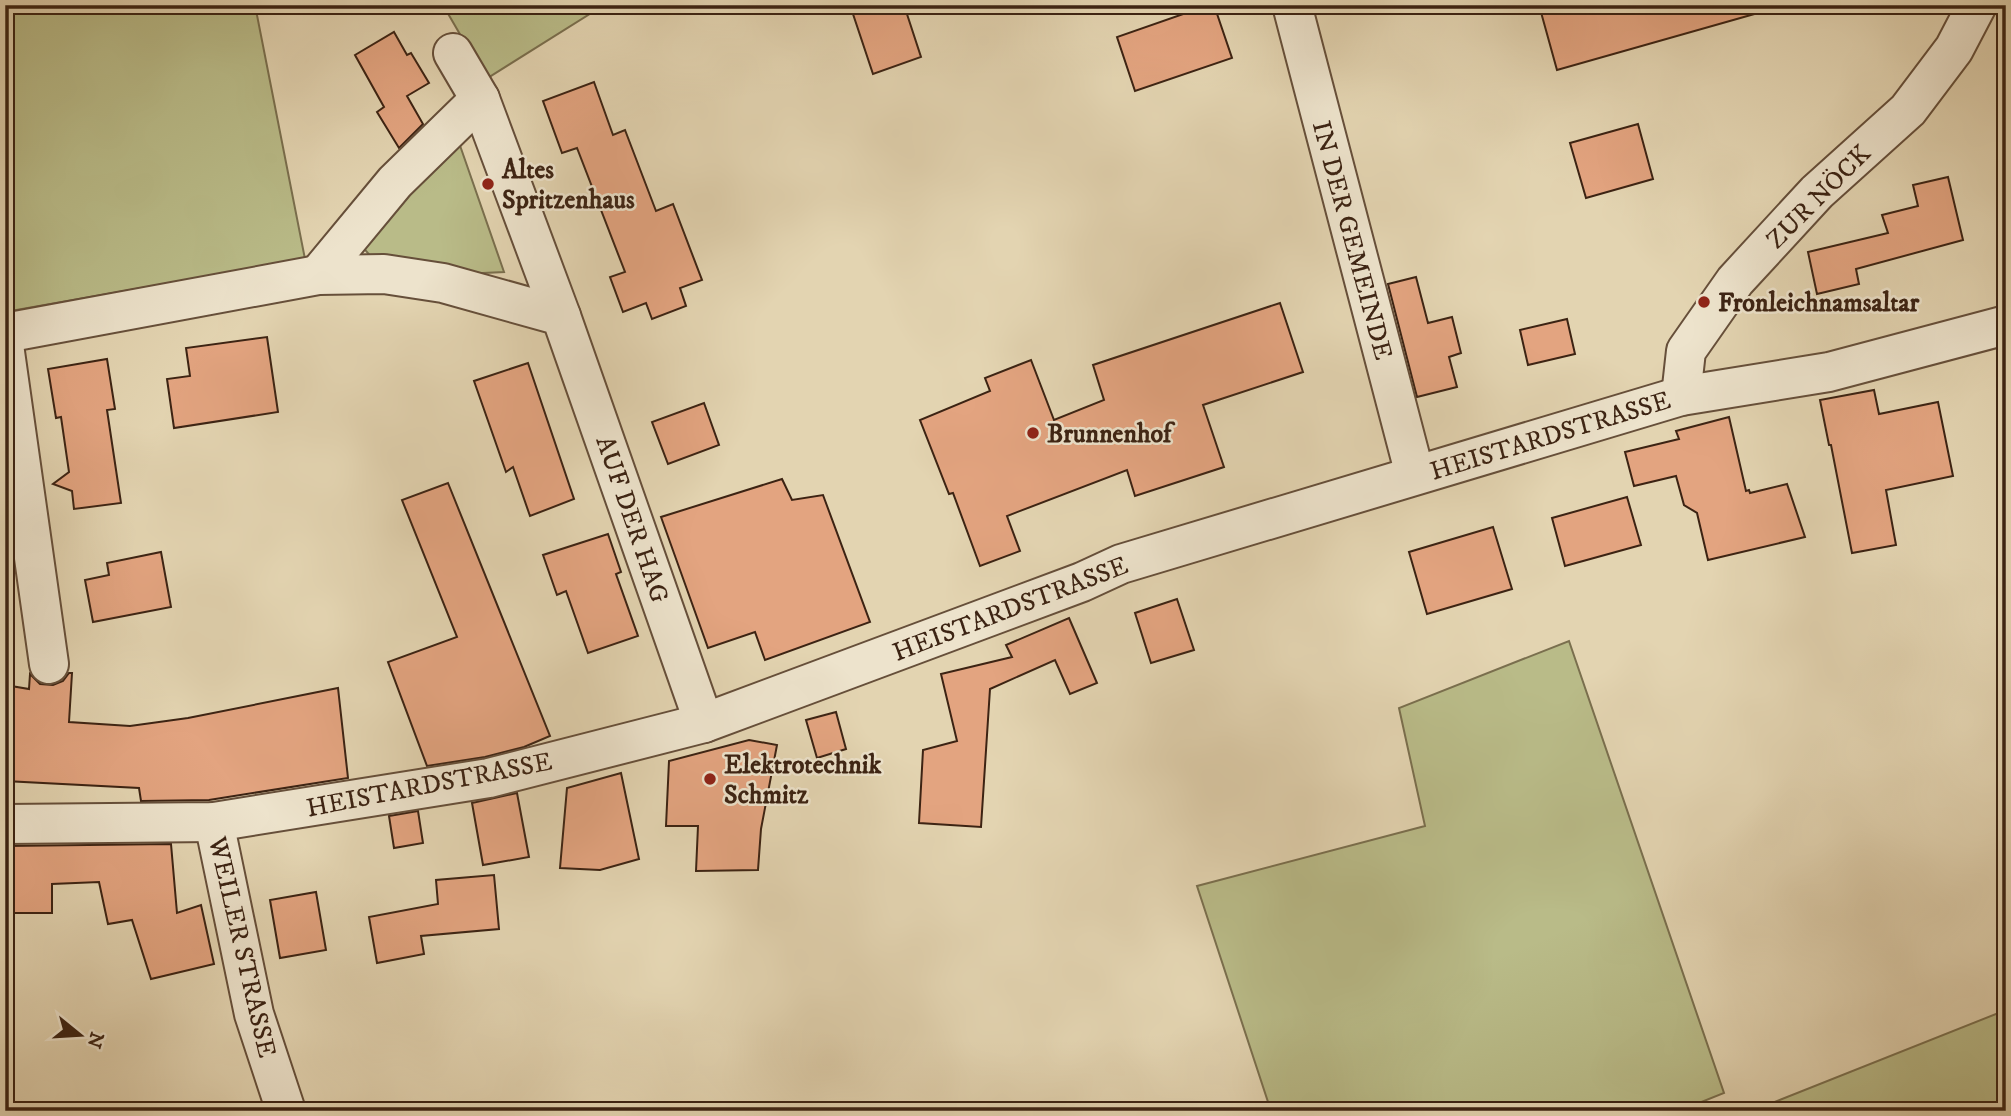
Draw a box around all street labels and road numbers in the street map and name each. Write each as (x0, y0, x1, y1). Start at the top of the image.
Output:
street label: IN DER GEMEINDE (1304, 117, 1399, 364)
street label: ZUR NÖCK (1760, 137, 1879, 256)
street label: HEISTARDSTRASSE (1426, 384, 1675, 489)
street label: AUF DER HAG (588, 432, 676, 607)
street label: HEISTARDSTRASSE (888, 549, 1133, 670)
street label: HEISTARDSTRASSE (304, 745, 555, 825)
street label: WEILER STRASSE (200, 833, 283, 1061)

